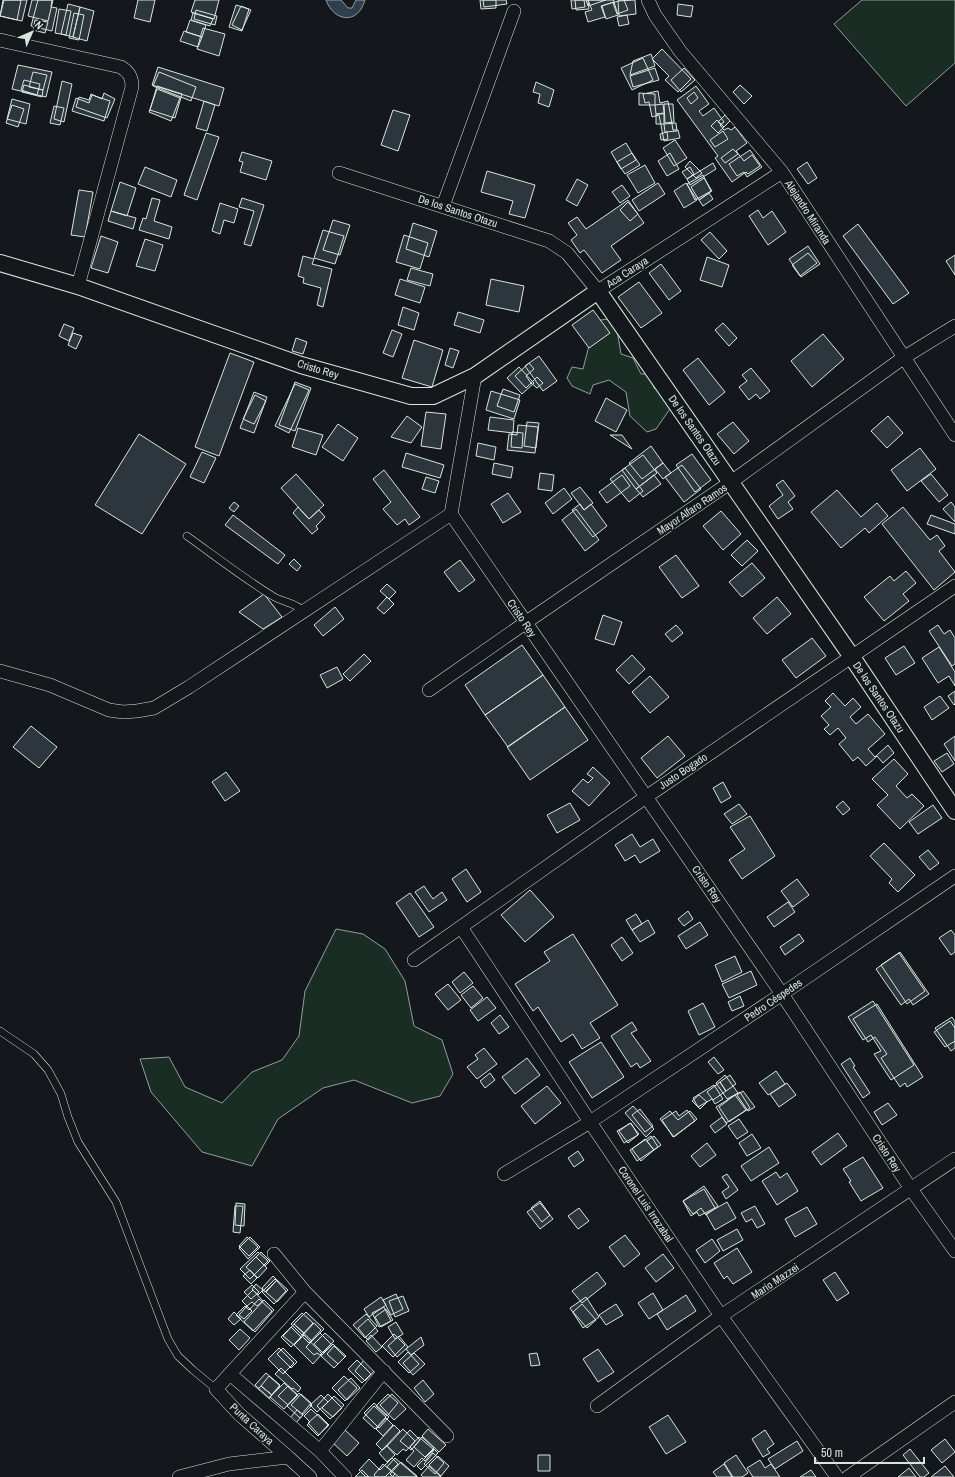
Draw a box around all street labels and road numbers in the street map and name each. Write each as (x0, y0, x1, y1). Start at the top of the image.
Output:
street label: Alejandro Miranda (782, 176, 834, 247)
street label: De los Santos Otazu (416, 192, 500, 230)
street label: Aca Caraya (603, 253, 651, 291)
street label: Cristo Rey (296, 356, 341, 382)
street label: De los Santos Otazu (666, 392, 724, 468)
street label: Mayor Alfaro Ramos (654, 480, 730, 538)
street label: Cristo Rey (504, 596, 540, 640)
street label: De los Santos Otazu (850, 659, 908, 735)
street label: Justo Bogado (656, 750, 710, 792)
street label: Cristo Rey (689, 863, 725, 906)
street label: Pedro Céspedes (741, 975, 805, 1025)
street label: Cristo Rey (870, 1131, 905, 1175)
street label: Coronel Luis Irrazabal (615, 1163, 677, 1245)
street label: Mario Mazzei (748, 1260, 802, 1302)
street label: Punta Caraya (227, 1400, 277, 1448)

